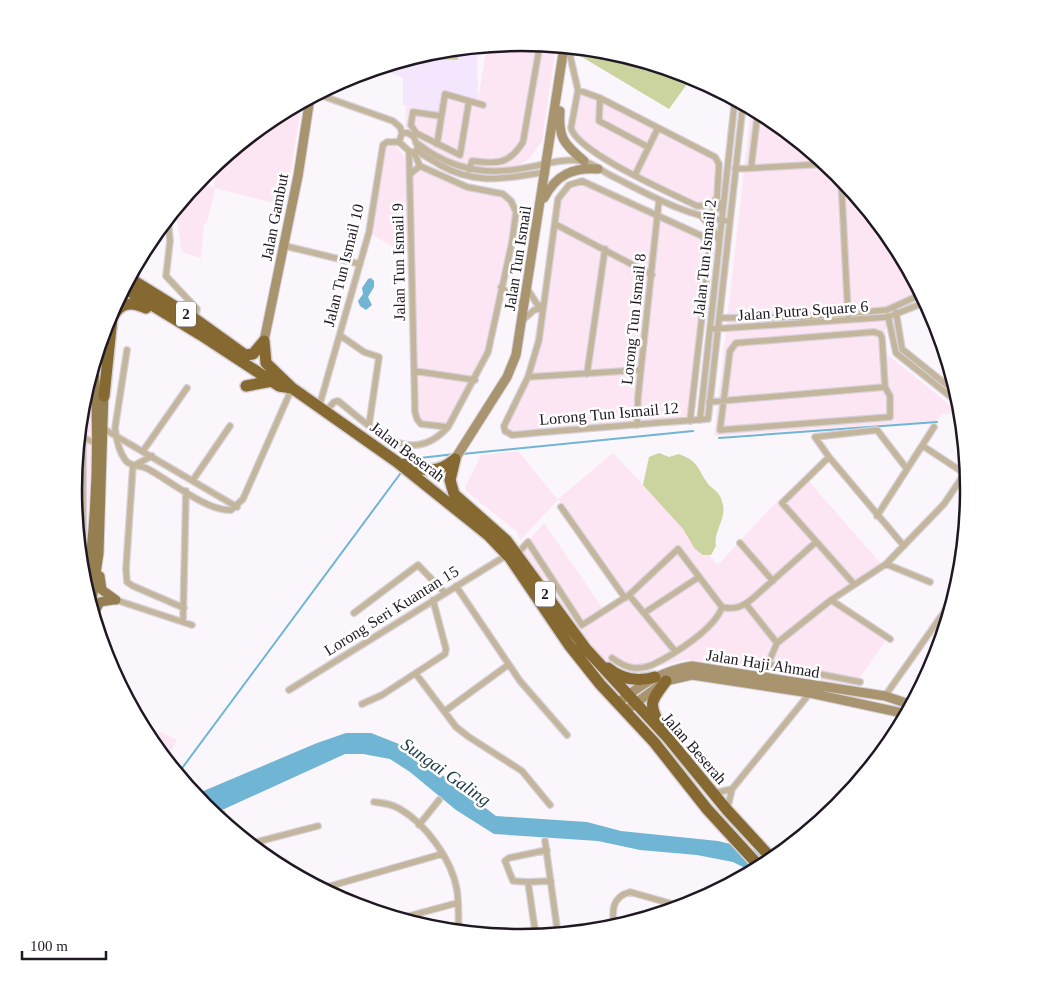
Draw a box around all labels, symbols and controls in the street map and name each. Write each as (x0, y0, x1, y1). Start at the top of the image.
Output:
street label: Jalan Gambut (258, 172, 291, 262)
street label: Jalan Tun Ismail 2 (690, 199, 719, 318)
street label: Jalan Tun Ismail 10 (320, 202, 367, 328)
street label: Jalan Tun Ismail 9 (389, 203, 408, 321)
street label: Jalan Tun Ismail (501, 204, 534, 312)
street label: Lorong Tun Ismail 8 (618, 253, 650, 386)
street label: Jalan Putra Square 6 (737, 297, 869, 325)
road number: 2 (176, 302, 196, 326)
street label: Lorong Tun Ismail 12 (539, 399, 680, 429)
street label: Jalan Beserah (367, 418, 448, 485)
street label: Lorong Seri Kuantan 15 (321, 562, 462, 660)
road number: 2 (535, 582, 555, 606)
street label: Jalan Haji Ahmad (705, 646, 821, 682)
street label: Jalan Beserah (659, 709, 730, 787)
water label: Sungai Galing (397, 734, 495, 810)
scale bar (22, 928, 106, 960)
text: 100 m (30, 938, 68, 954)

